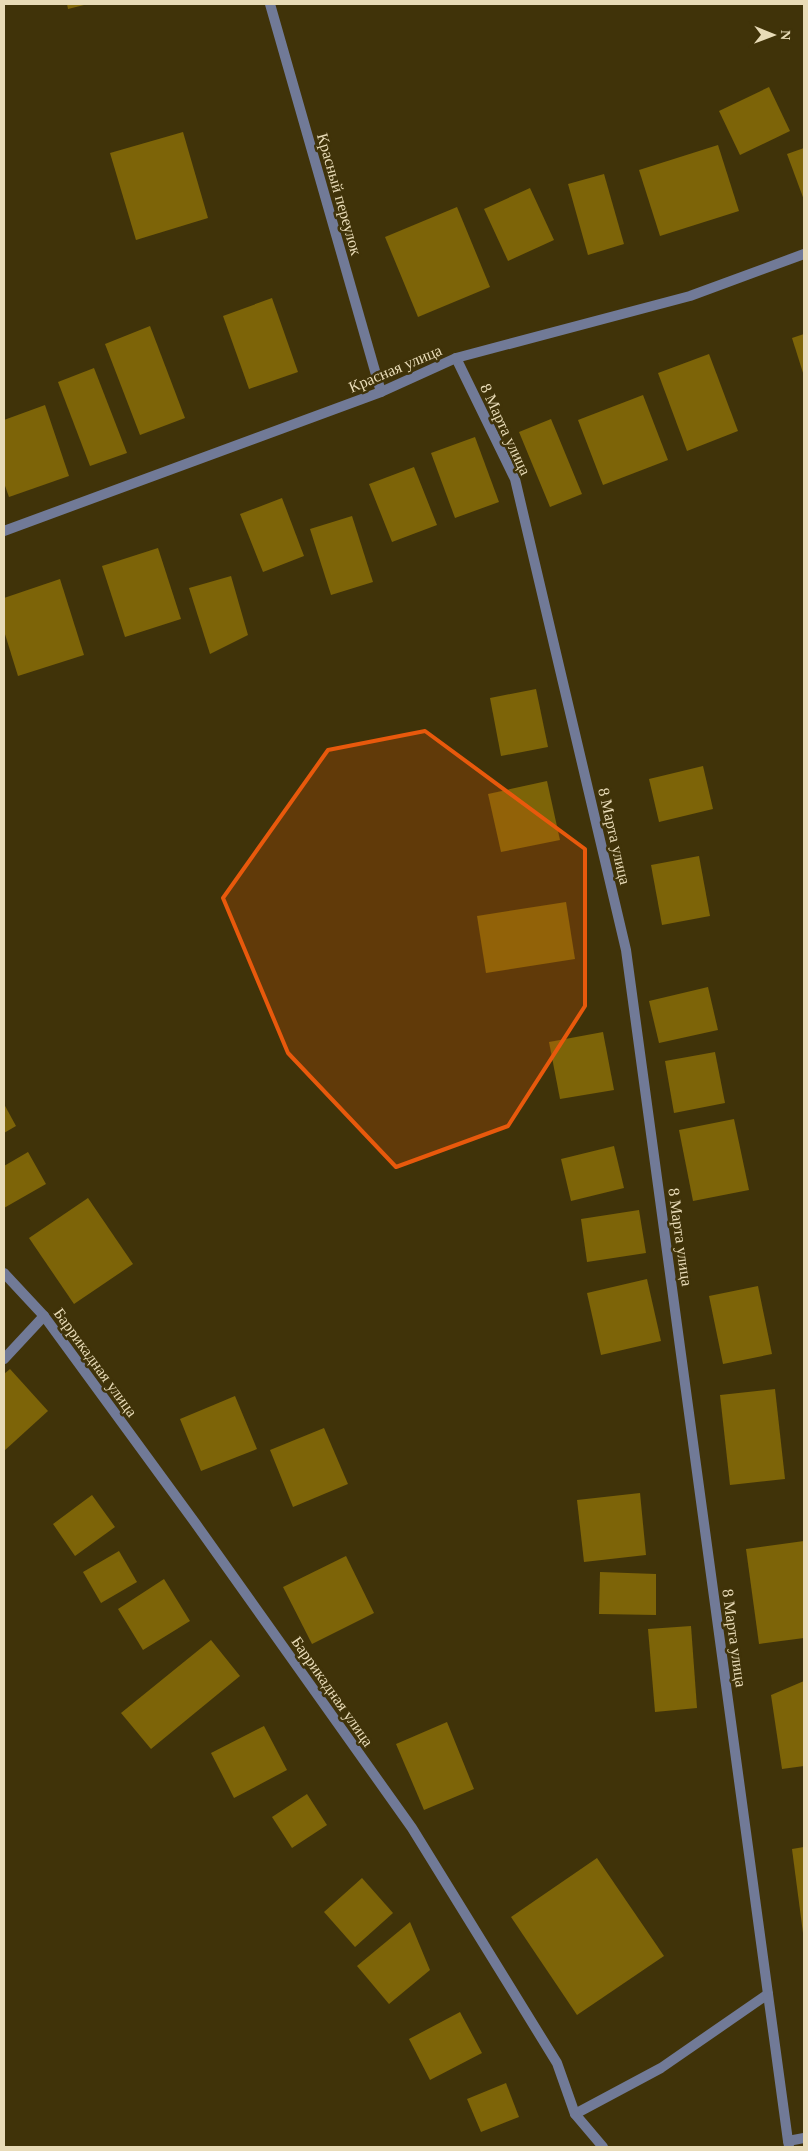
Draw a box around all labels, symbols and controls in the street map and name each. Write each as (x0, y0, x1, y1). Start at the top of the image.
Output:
north arrow (748, 10, 798, 60)
text: N (778, 30, 793, 40)
street label: Красный переулок (313, 131, 365, 258)
street label: Красная улица (346, 341, 445, 397)
street label: 8 Марта улица (476, 381, 534, 478)
street label: 8 Марта улица (594, 786, 634, 886)
street label: 8 Марта улица (664, 1187, 696, 1287)
street label: Баррикадная улица (50, 1305, 141, 1421)
street label: 8 Марта улица (718, 1588, 750, 1688)
street label: Баррикадная улица (287, 1633, 377, 1750)

